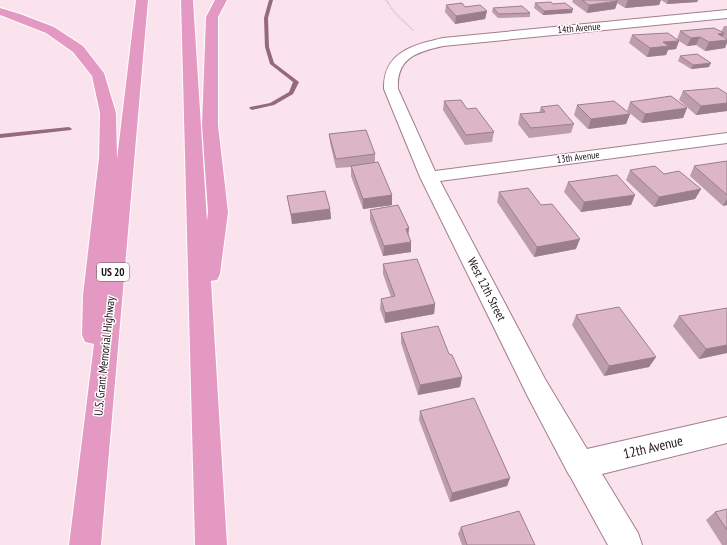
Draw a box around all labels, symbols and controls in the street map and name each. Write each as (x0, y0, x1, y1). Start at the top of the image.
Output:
street label: 14th Avenue (557, 20, 601, 36)
street label: 13th Avenue (556, 148, 600, 166)
street label: West 12th Street (465, 255, 510, 324)
road number: US 20 (97, 263, 129, 281)
street label: U.S. Grant Memorial Highway (90, 295, 118, 416)
street label: 12th Avenue (621, 431, 685, 463)

